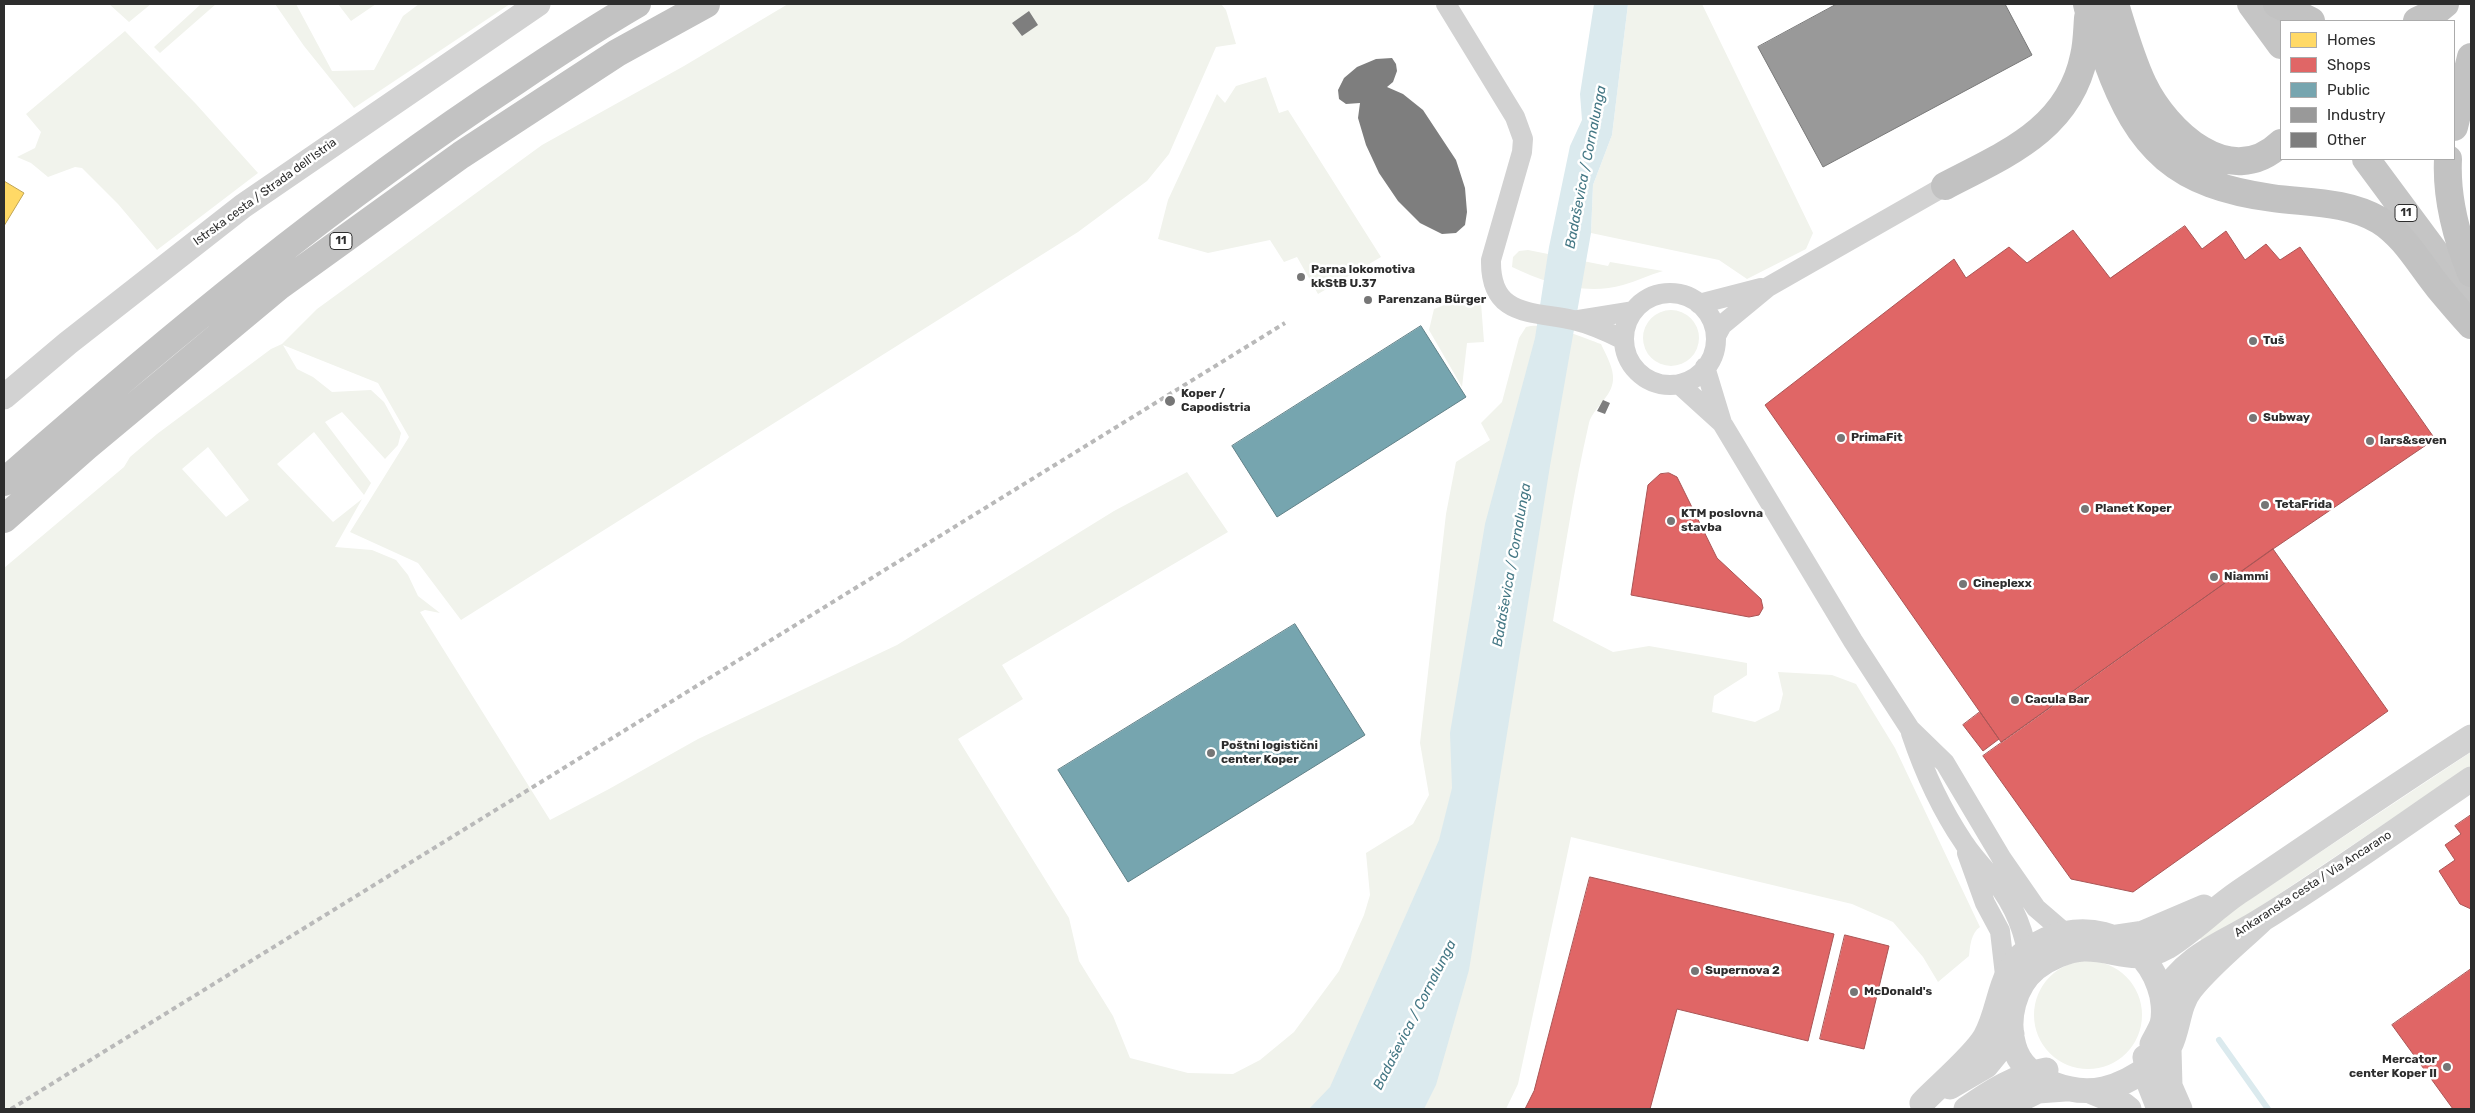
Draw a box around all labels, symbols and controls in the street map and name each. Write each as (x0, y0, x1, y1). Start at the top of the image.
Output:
legend (2280, 20, 2455, 160)
text: Homes (2327, 31, 2376, 49)
text: Shops (2327, 56, 2371, 74)
text: Public (2327, 81, 2370, 99)
water label: Badaševica / Cornalunga (1562, 84, 1610, 250)
text: Industry (2327, 106, 2386, 124)
text: Other (2327, 131, 2366, 149)
street label: Istrska cesta / Strada dell'Istria (191, 135, 339, 249)
road number: 11 (2395, 204, 2417, 222)
road number: 11 (330, 232, 352, 250)
place label: Parna lokomotiva kkStB U.37 (1311, 263, 1415, 291)
marker: Parna lokomotiva kkStB U.37 (1295, 271, 1307, 283)
place label: Parenzana Bürger (1378, 293, 1486, 307)
marker: Parenzana Bürger (1362, 294, 1374, 306)
place label: Tuš (2263, 334, 2284, 348)
marker: Tuš (2247, 335, 2259, 347)
place label: Koper / Capodistria (1181, 387, 1251, 415)
marker: Koper / Capodistria (1163, 394, 1177, 408)
place label: Subway (2263, 411, 2310, 425)
marker: Subway (2247, 412, 2259, 424)
place label: PrimaFit (1851, 431, 1903, 445)
marker: PrimaFit (1835, 432, 1847, 444)
place label: lars&seven (2380, 434, 2447, 448)
marker: lars&seven (2364, 435, 2376, 447)
water label: Badaševica / Cornalunga (1489, 482, 1535, 648)
place label: TetaFrida (2275, 498, 2332, 512)
marker: TetaFrida (2259, 499, 2271, 511)
place label: Planet Koper (2095, 502, 2172, 516)
marker: Planet Koper (2079, 503, 2091, 515)
place label: KTM poslovna stavba (1681, 507, 1763, 535)
marker: KTM poslovna stavba (1665, 515, 1677, 527)
place label: Niammi (2224, 570, 2269, 584)
marker: Niammi (2208, 571, 2220, 583)
place label: Cineplexx (1973, 577, 2032, 591)
marker: Cineplexx (1957, 578, 1969, 590)
place label: Cacula Bar (2025, 693, 2089, 707)
marker: Cacula Bar (2009, 694, 2021, 706)
place label: Poštni logistični center Koper (1221, 739, 1318, 767)
marker: Poštni logistični center Koper (1205, 747, 1217, 759)
street label: Ankaranska cesta / Via Ancarano (2232, 828, 2394, 940)
water label: Badaševica / Cornalunga (1370, 937, 1460, 1093)
place label: Supernova 2 (1705, 964, 1780, 978)
marker: Supernova 2 (1689, 965, 1701, 977)
place label: McDonald's (1864, 985, 1932, 999)
marker: McDonald's (1848, 986, 1860, 998)
place label: Mercator center Koper II (2349, 1053, 2437, 1081)
marker: Mercator center Koper II (2441, 1061, 2453, 1073)

